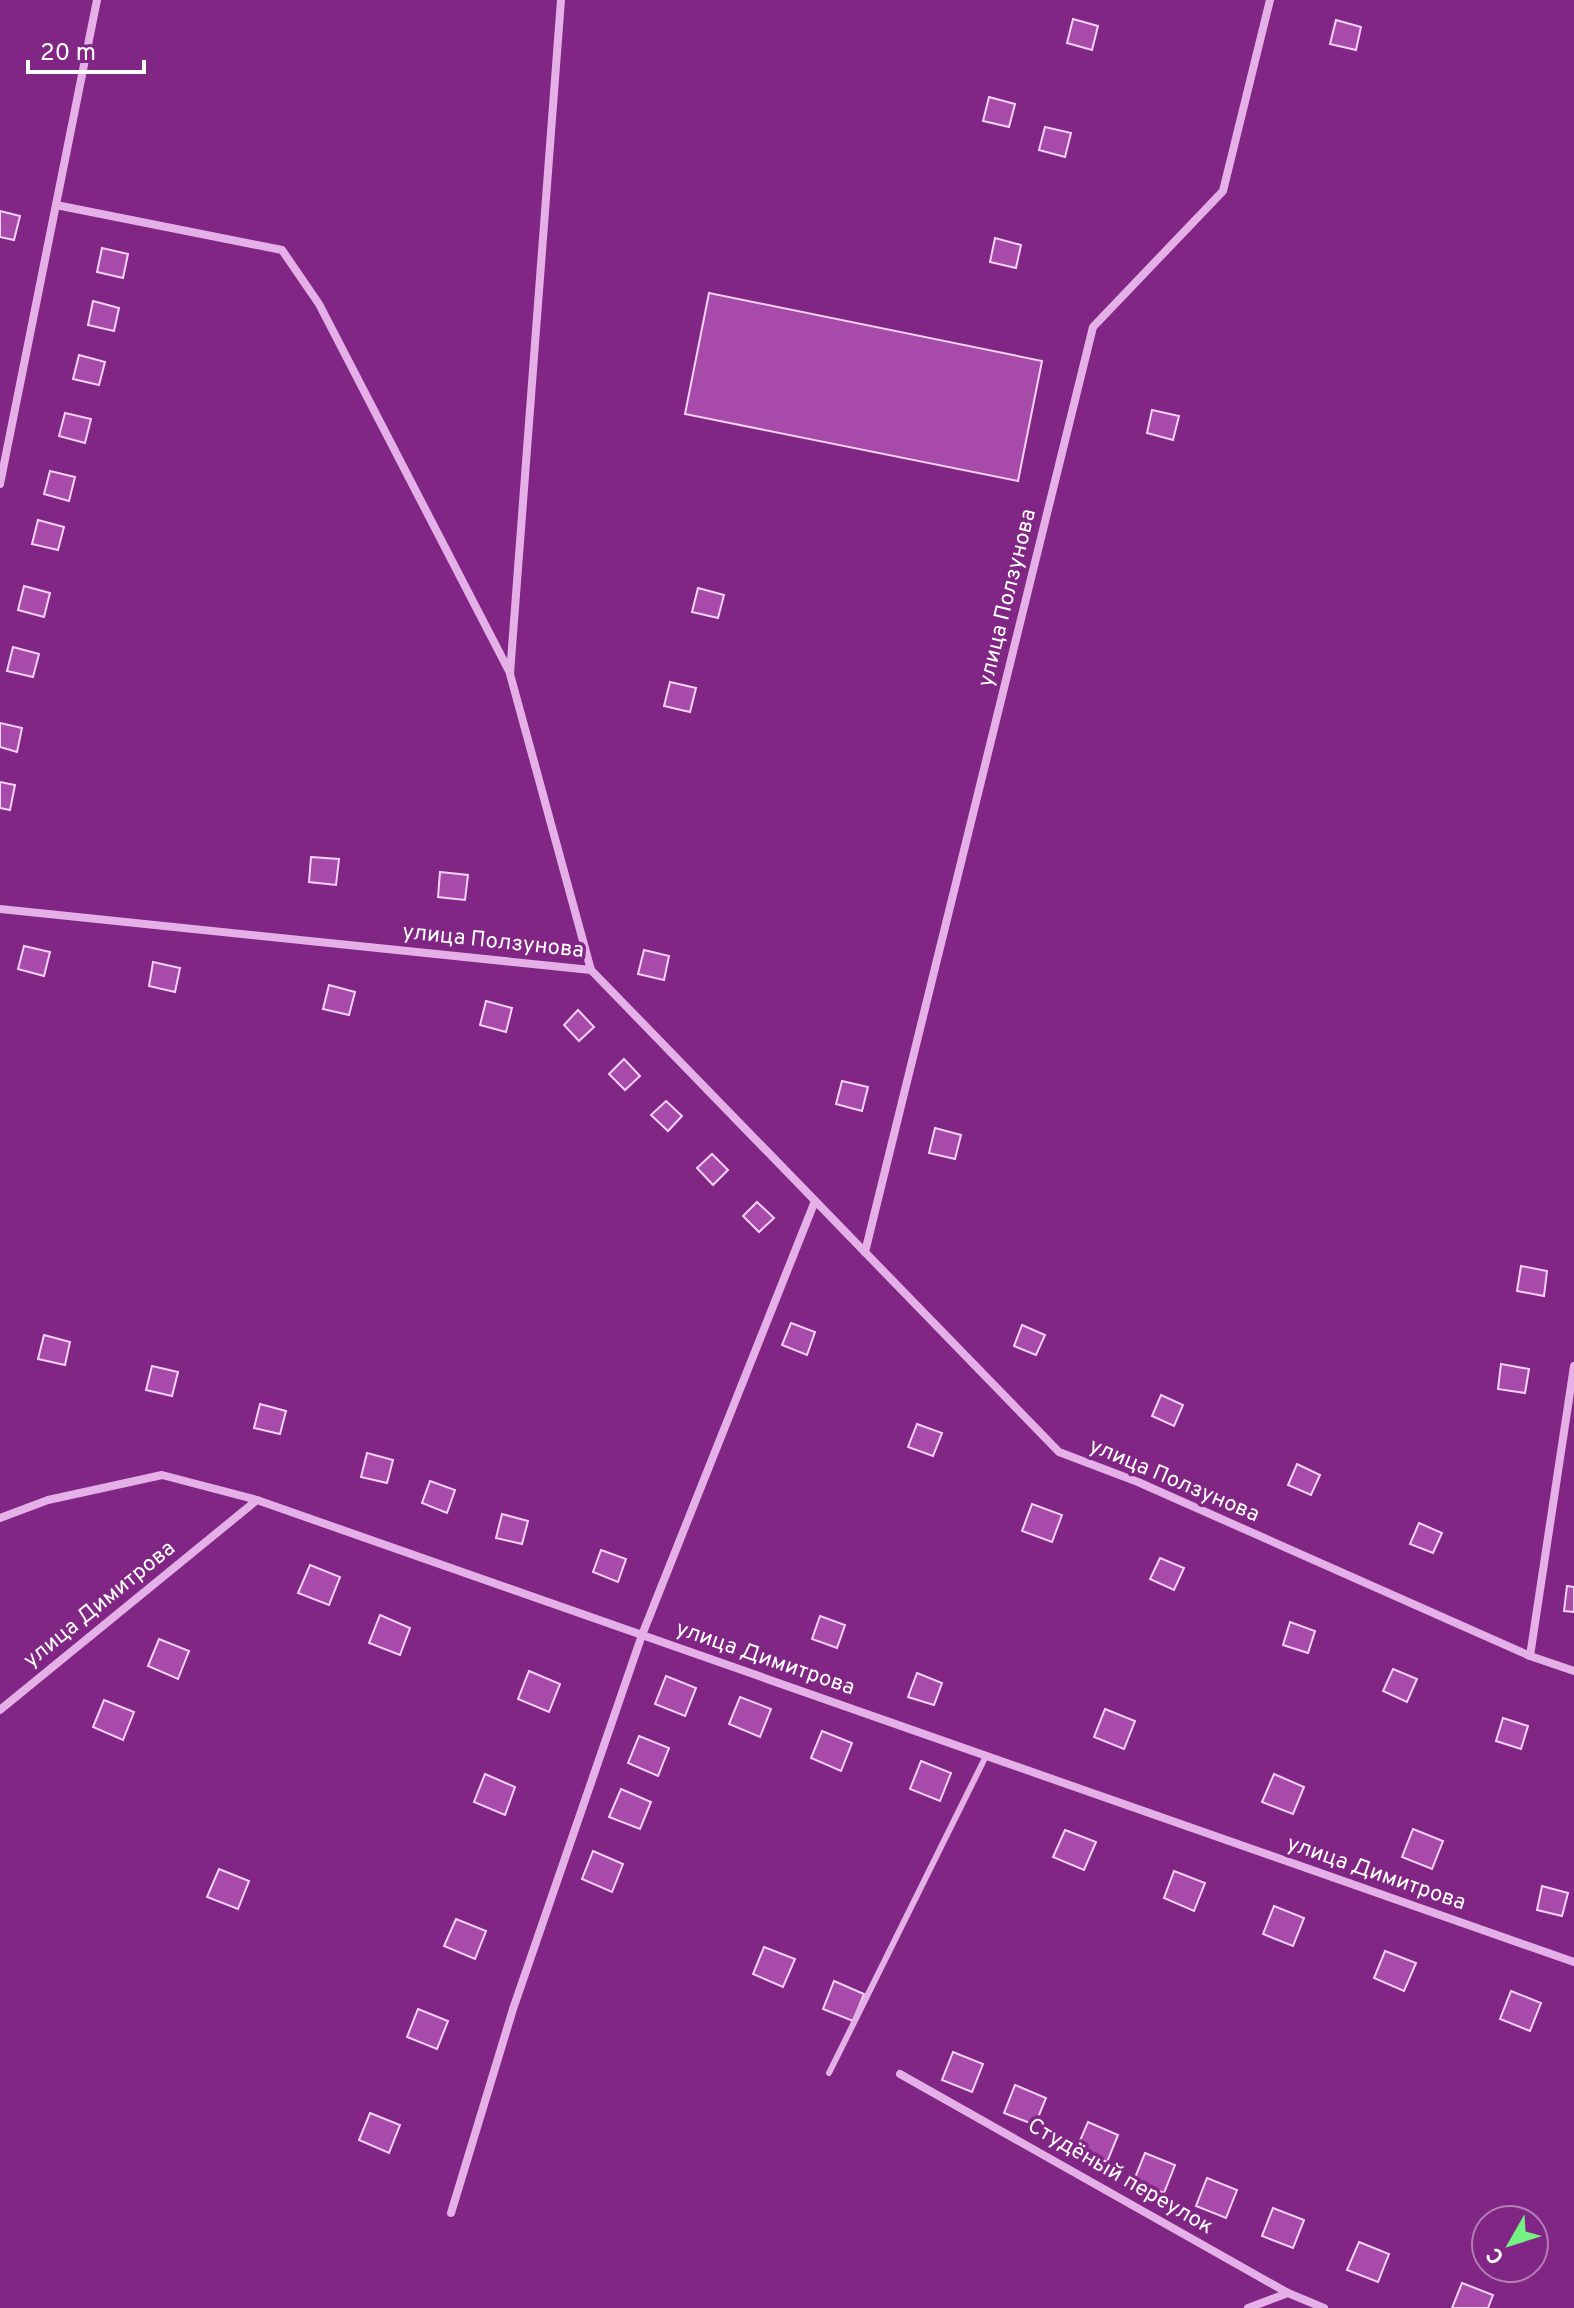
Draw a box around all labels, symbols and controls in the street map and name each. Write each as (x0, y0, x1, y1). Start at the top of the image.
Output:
scale bar (28, 24, 144, 74)
text: 20 m (40, 39, 96, 69)
street label: улица Ползунова (973, 506, 1043, 690)
street label: улица Ползунова (401, 919, 585, 965)
street label: улица Ползунова (1085, 1433, 1263, 1529)
street label: улица Димитрова (19, 1535, 181, 1675)
street label: улица Димитрова (672, 1616, 858, 1702)
street label: улица Димитрова (1283, 1831, 1469, 1917)
street label: Студёный переулок (1022, 2113, 1218, 2241)
north arrow (1470, 2204, 1550, 2284)
text: С (1481, 2241, 1511, 2269)

